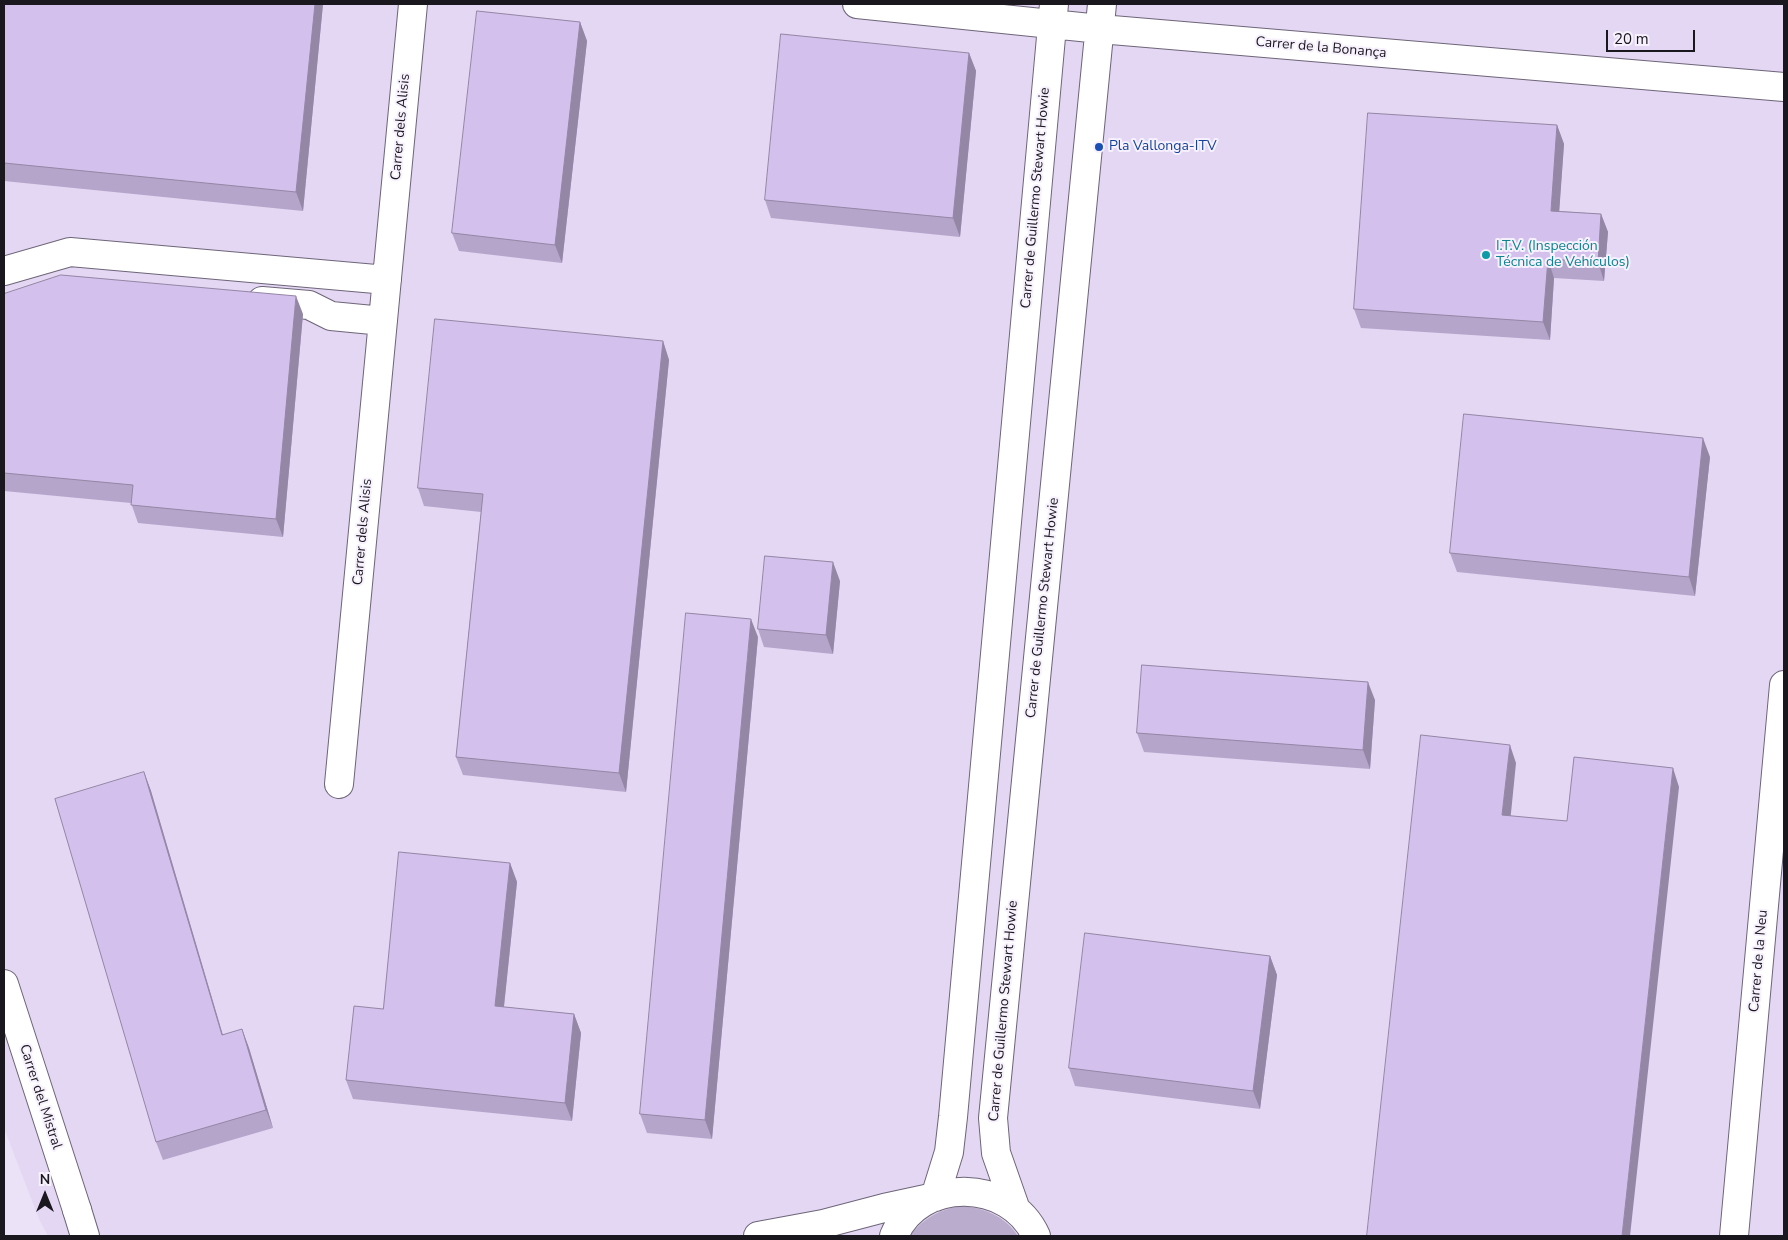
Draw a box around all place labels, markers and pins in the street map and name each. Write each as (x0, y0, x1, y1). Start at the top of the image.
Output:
place label: Pla Vallonga-ITV (1109, 139, 1217, 155)
marker: Pla Vallonga-ITV (1093, 141, 1105, 153)
place label: I.T.V. (Inspección Técnica de Vehículos) (1496, 239, 1630, 272)
marker: I.T.V. (Inspección Técnica de Vehículos) (1480, 249, 1492, 261)

